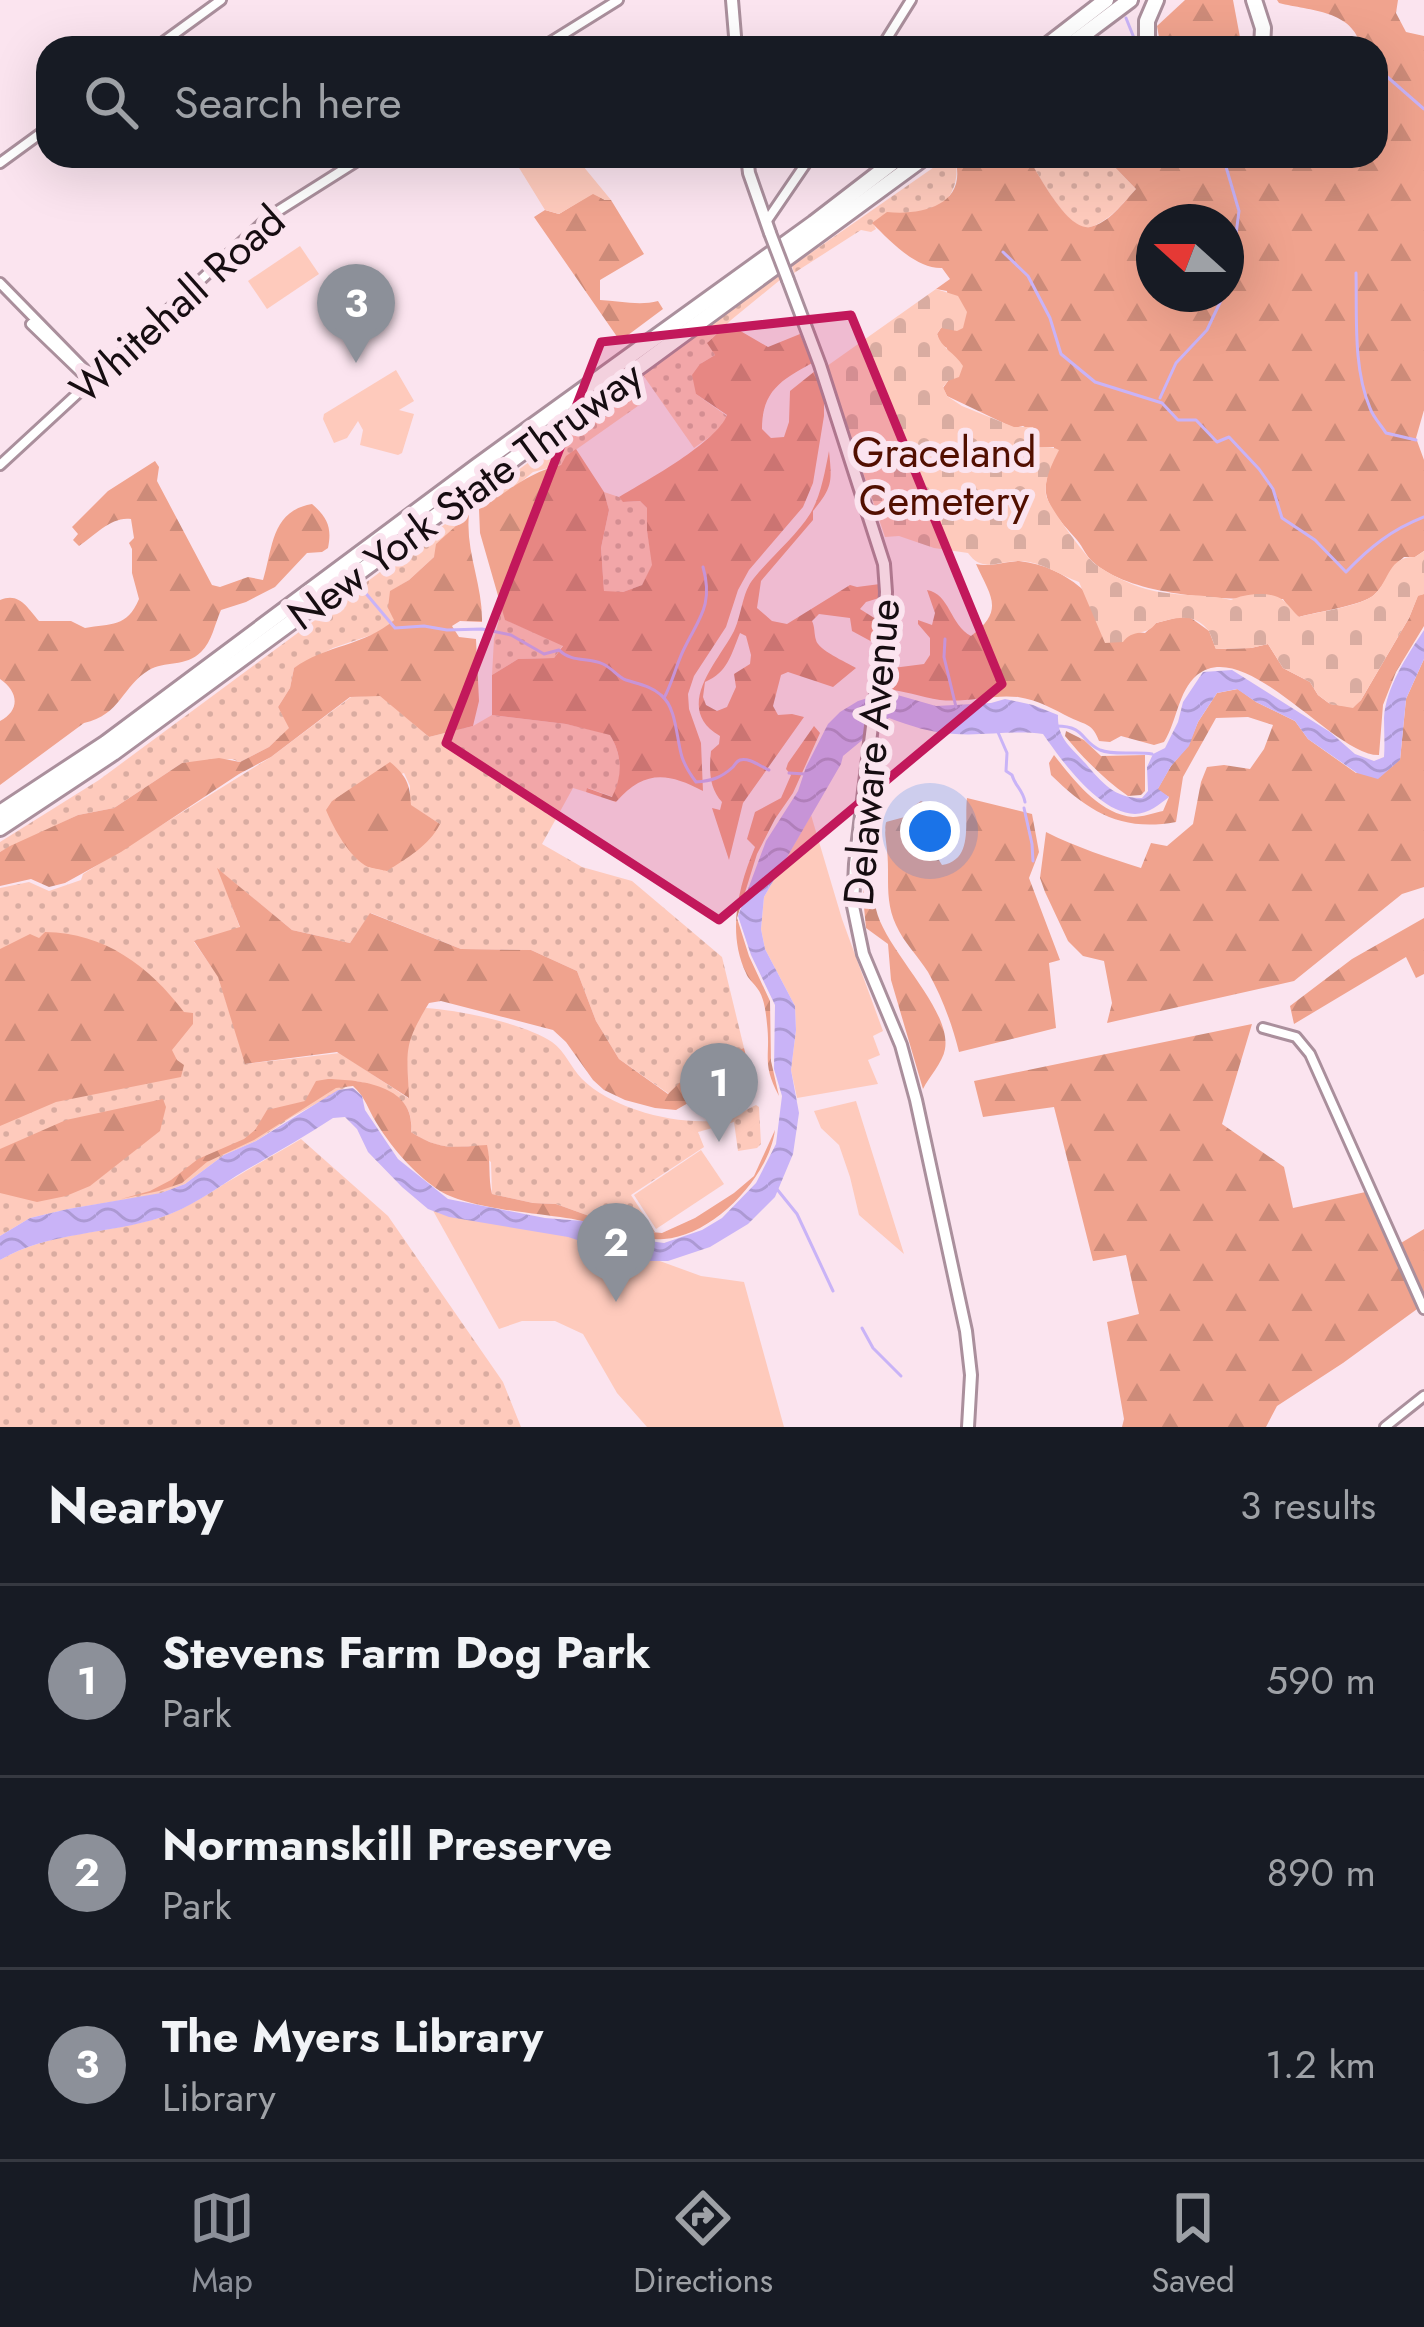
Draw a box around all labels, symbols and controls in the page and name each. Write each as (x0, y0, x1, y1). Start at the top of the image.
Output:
search box (36, 36, 1388, 168)
icon: search (78, 69, 144, 135)
text: Search here (174, 70, 402, 135)
street label: Whitehall Road (56, 191, 298, 418)
north arrow (1136, 204, 1244, 312)
pin: 3 (317, 264, 395, 363)
street label: New York State Thruway (275, 345, 656, 645)
park label: Graceland Cemetery (852, 422, 1036, 531)
street label: Delaware Avenue (828, 596, 915, 908)
your location (900, 801, 960, 861)
pin: 1 (680, 1043, 758, 1142)
pin: 2 (577, 1203, 655, 1302)
text: Nearby (48, 1468, 223, 1542)
text: 3 results (1240, 1477, 1376, 1534)
text: Stevens Farm Dog Park (162, 1620, 651, 1685)
text: 1 (77, 1652, 97, 1709)
text: 590 m (1266, 1652, 1376, 1709)
text: Park (162, 1685, 232, 1742)
text: Normanskill Preserve (162, 1812, 612, 1877)
text: 2 (74, 1844, 100, 1901)
text: 890 m (1267, 1844, 1376, 1901)
text: Park (162, 1877, 232, 1934)
text: The Myers Library (162, 2004, 543, 2069)
text: 3 (75, 2036, 99, 2093)
text: 1.2 km (1265, 2036, 1376, 2093)
text: Library (162, 2069, 276, 2126)
tab: Map (189, 2185, 255, 2304)
tab: Directions (633, 2185, 773, 2304)
tab: Saved (1151, 2185, 1235, 2304)

